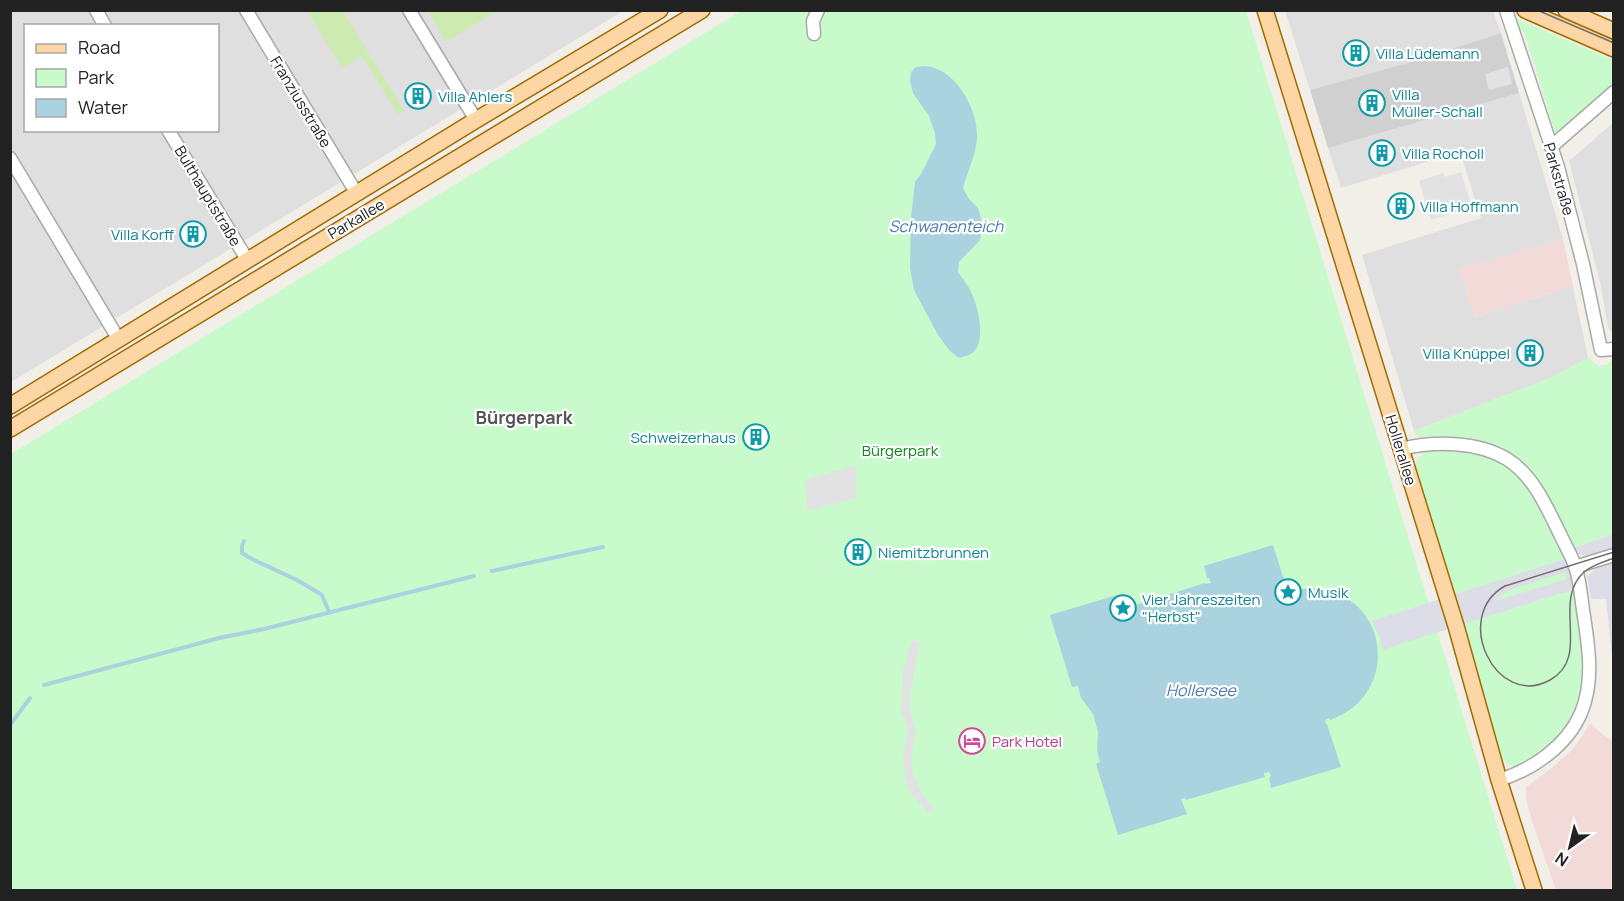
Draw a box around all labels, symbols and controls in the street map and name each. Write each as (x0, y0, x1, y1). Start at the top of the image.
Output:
legend (24, 24, 219, 132)
text: Road (78, 35, 121, 59)
building icon: Villa Lüdemann (1341, 38, 1371, 68)
place label: Villa Lüdemann (1376, 43, 1480, 64)
street label: Franziusstraße (265, 52, 337, 152)
text: Park (78, 65, 115, 89)
building icon: Villa Ahlers (403, 81, 433, 111)
place label: Villa Müller-Schall (1392, 84, 1483, 122)
place label: Villa Ahlers (438, 86, 512, 107)
building icon: Villa Müller-Schall (1357, 88, 1387, 118)
text: Water (78, 95, 128, 119)
building icon: Villa Rocholl (1367, 138, 1397, 168)
street label: Parkstraße (1539, 140, 1579, 218)
street label: Bulthauptstraße (170, 142, 246, 250)
place label: Villa Rocholl (1402, 143, 1484, 164)
building icon: Villa Hoffmann (1386, 191, 1416, 221)
street label: Parkallee (324, 194, 389, 244)
place label: Villa Hoffmann (1420, 196, 1519, 217)
water label: Schwanenteich (889, 215, 1004, 237)
building icon: Villa Korff (178, 219, 208, 249)
place label: Villa Korff (111, 224, 174, 245)
building icon: Villa Knüppel (1515, 338, 1545, 368)
place label: Villa Knüppel (1423, 343, 1510, 364)
district label: Bürgerpark (476, 405, 574, 429)
street label: Hollerallee (1380, 412, 1422, 488)
building icon: Schweizerhaus (741, 422, 771, 452)
place label: Schweizerhaus (631, 427, 736, 448)
park label: Bürgerpark (862, 440, 939, 461)
building icon: Niemitzbrunnen (843, 537, 873, 567)
place label: Niemitzbrunnen (878, 542, 989, 563)
place icon: Musik (1273, 577, 1303, 607)
place label: Musik (1308, 582, 1349, 603)
place label: Vier Jahreszeiten "Herbst" (1142, 589, 1260, 627)
place icon: Vier Jahreszeiten "Herbst" (1108, 593, 1138, 623)
water label: Hollersee (1166, 679, 1238, 701)
hotel icon: Park Hotel (957, 726, 987, 756)
place label: Park Hotel (992, 731, 1062, 752)
north arrow (1540, 817, 1600, 877)
text: N (1551, 847, 1573, 872)

